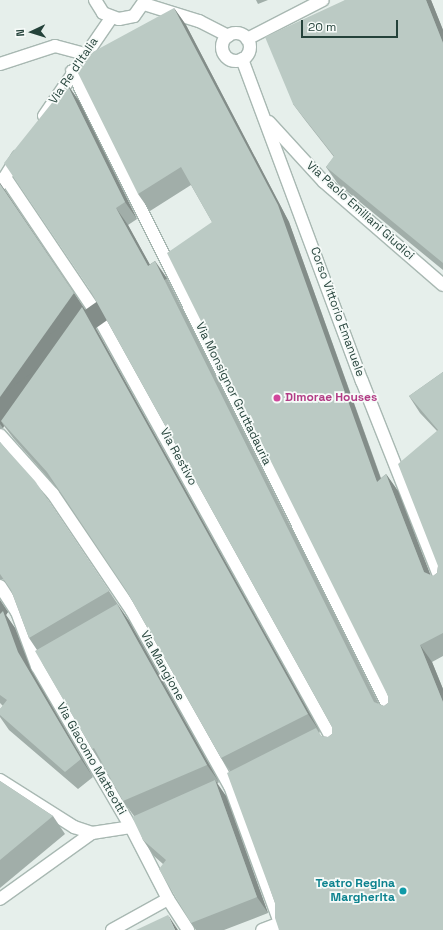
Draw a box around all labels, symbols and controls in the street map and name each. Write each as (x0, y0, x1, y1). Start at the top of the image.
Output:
north arrow (12, 12, 52, 52)
scale bar (303, 12, 400, 38)
text: 20 m (308, 19, 336, 35)
text: N (13, 29, 27, 37)
street label: Via Re d'Italia (47, 35, 101, 107)
street label: Via Paolo Emiliani Giudici (303, 159, 417, 263)
street label: Corso Vittorio Emanuele (307, 245, 367, 379)
street label: Via Monsignor Gruttadauria (192, 320, 274, 468)
place label: Dimorae Houses (285, 391, 377, 405)
marker: Dimorae Houses (272, 393, 282, 403)
street label: Via Restivo (156, 426, 200, 488)
street label: Via Mangione (137, 629, 187, 703)
street label: Via Giacomo Matteotti (53, 700, 129, 818)
place label: Teatro Regina Margherita (316, 877, 395, 905)
marker: Teatro Regina Margherita (398, 886, 408, 896)

